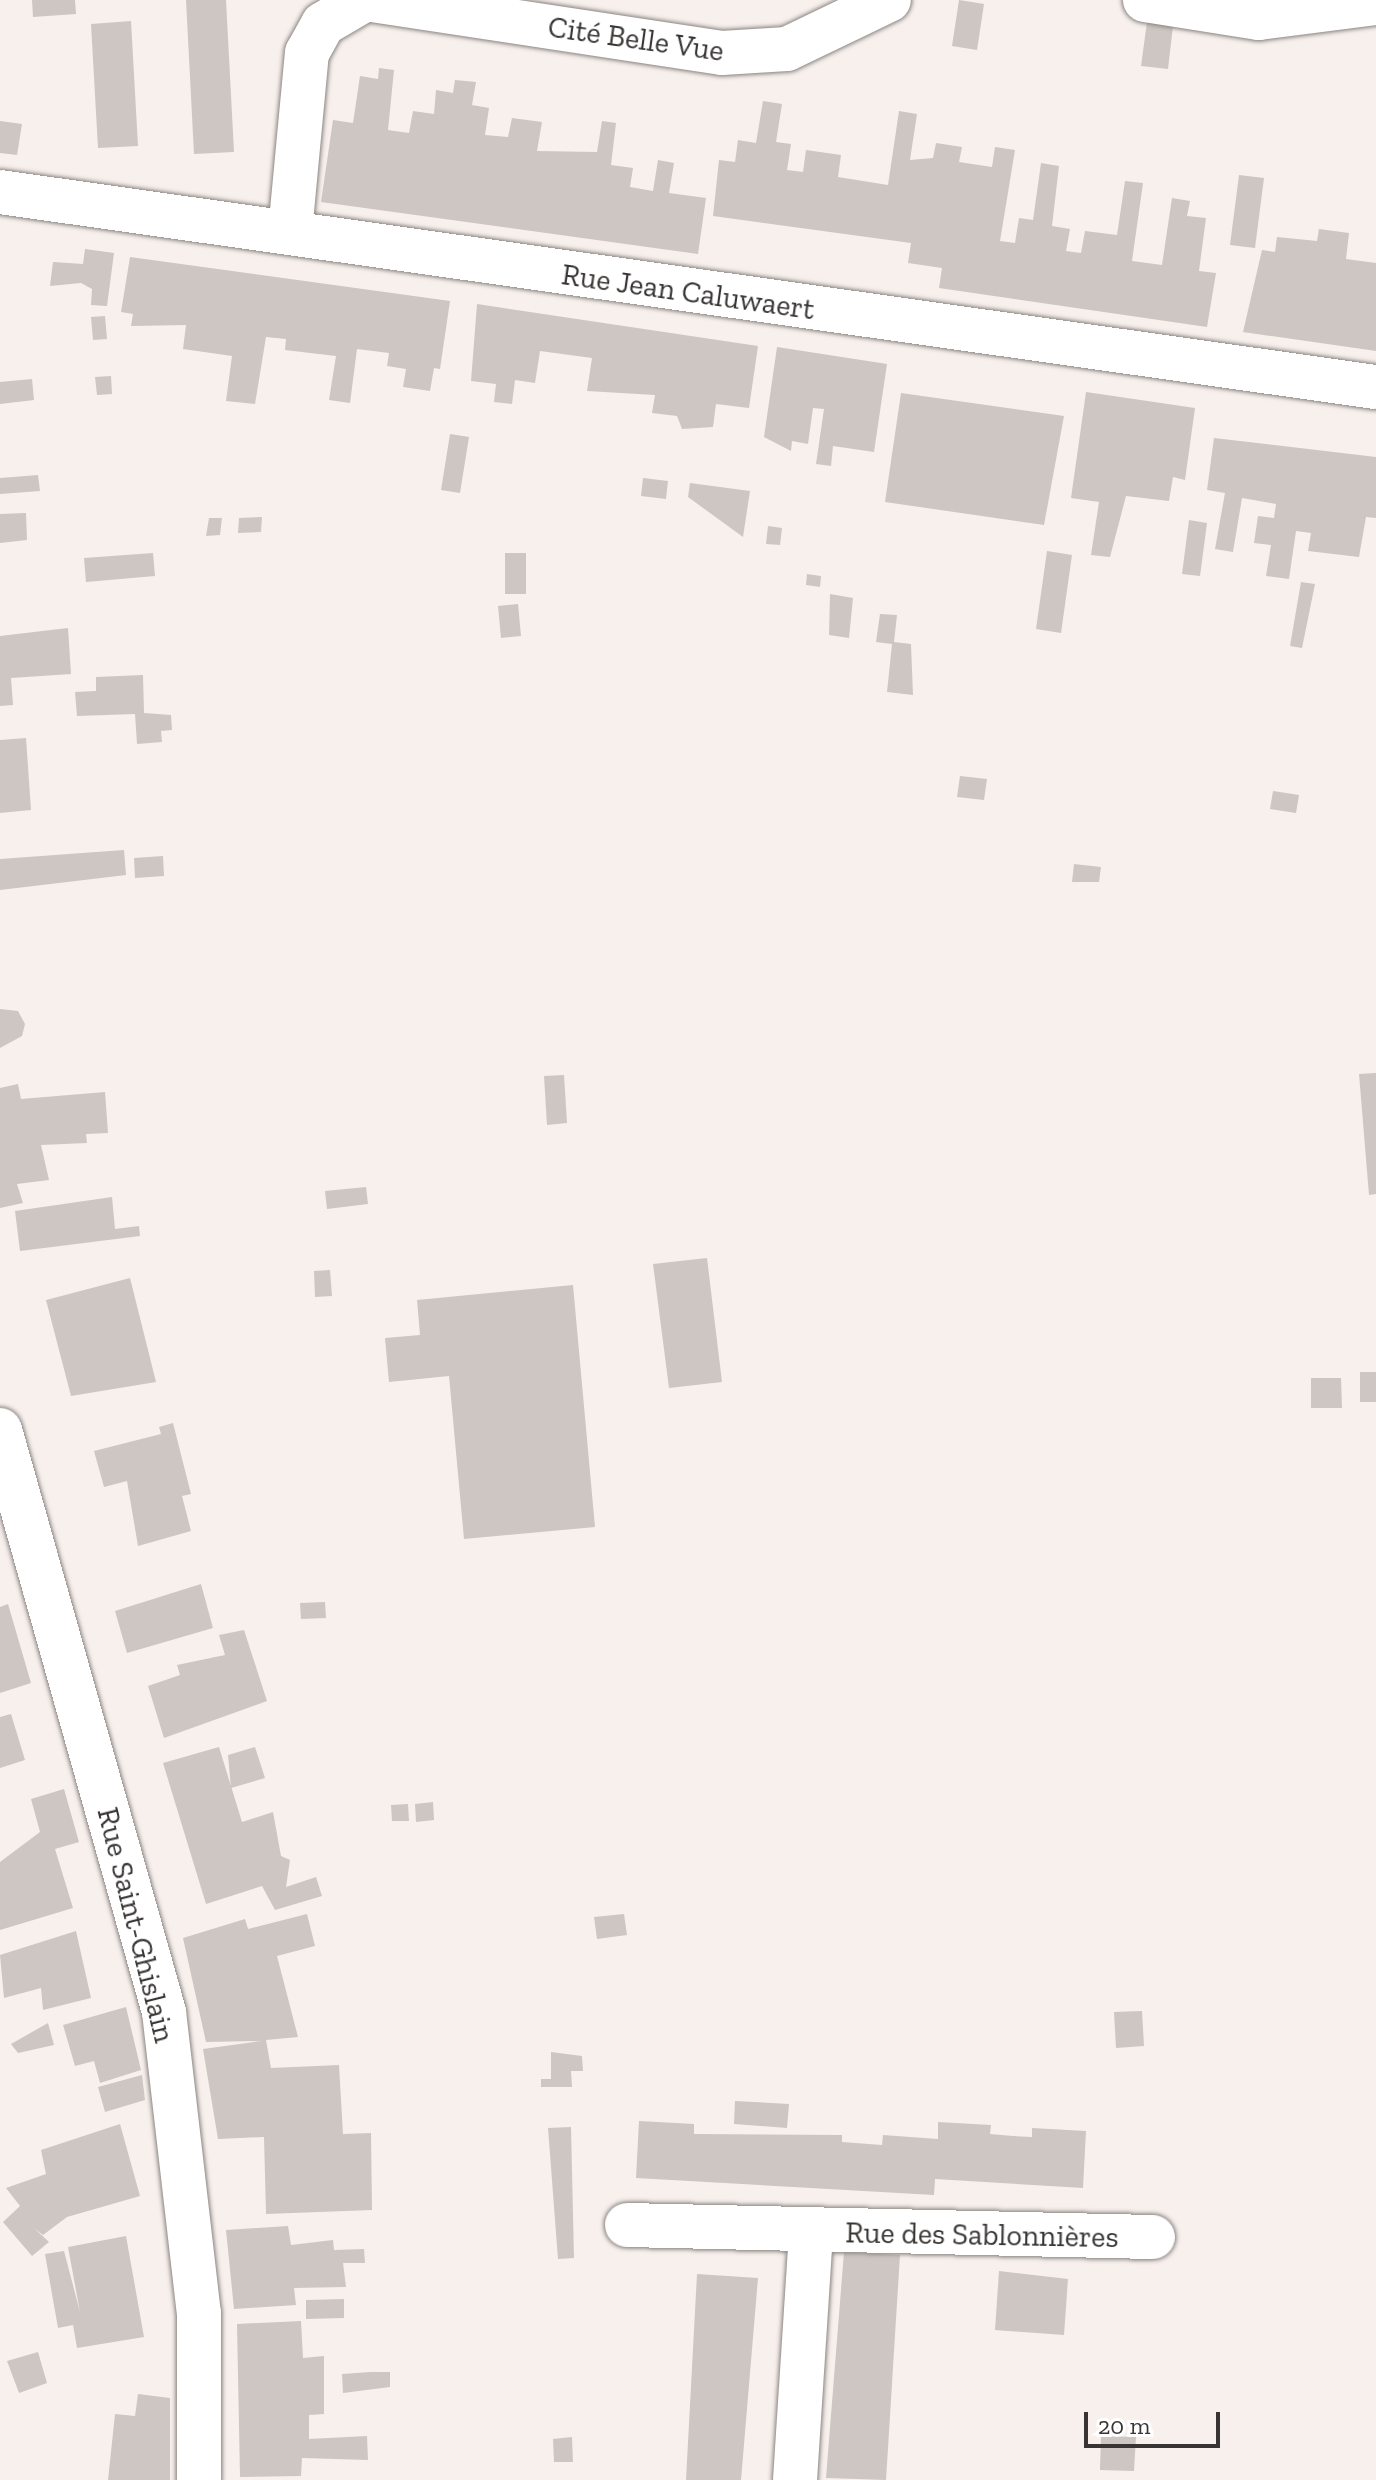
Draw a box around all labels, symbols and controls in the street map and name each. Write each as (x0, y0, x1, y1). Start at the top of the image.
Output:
street label: Cité Belle Vue (545, 9, 727, 69)
street label: Rue Jean Caluwaert (559, 256, 817, 328)
street label: Rue Saint-Ghislain (89, 1804, 183, 2046)
street label: Rue des Sablonnières (845, 2215, 1119, 2255)
scale bar (1088, 2396, 1224, 2446)
text: 20 m (1098, 2411, 1150, 2440)

